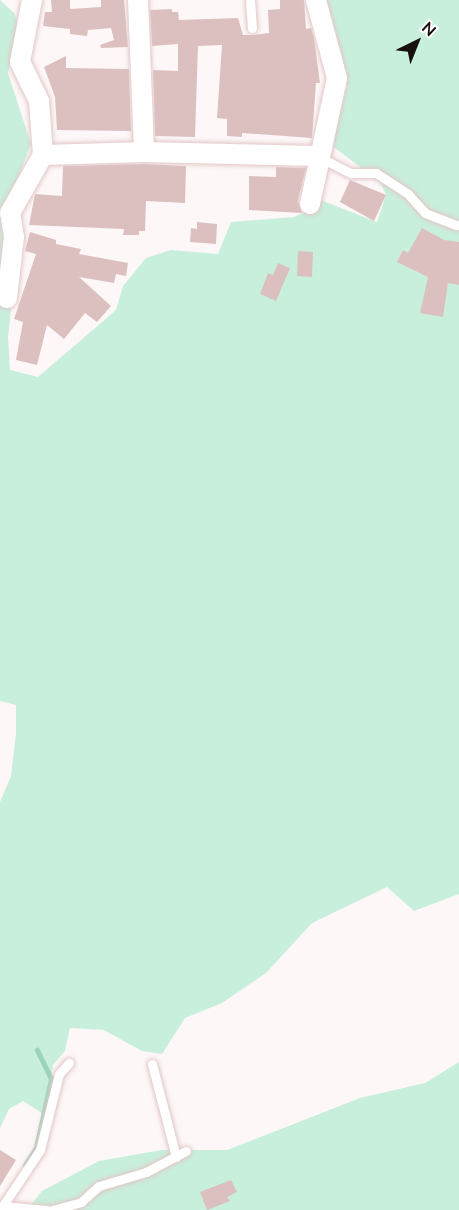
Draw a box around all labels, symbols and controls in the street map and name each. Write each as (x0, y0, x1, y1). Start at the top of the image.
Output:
north arrow (387, 12, 447, 72)
text: N (418, 17, 441, 40)

